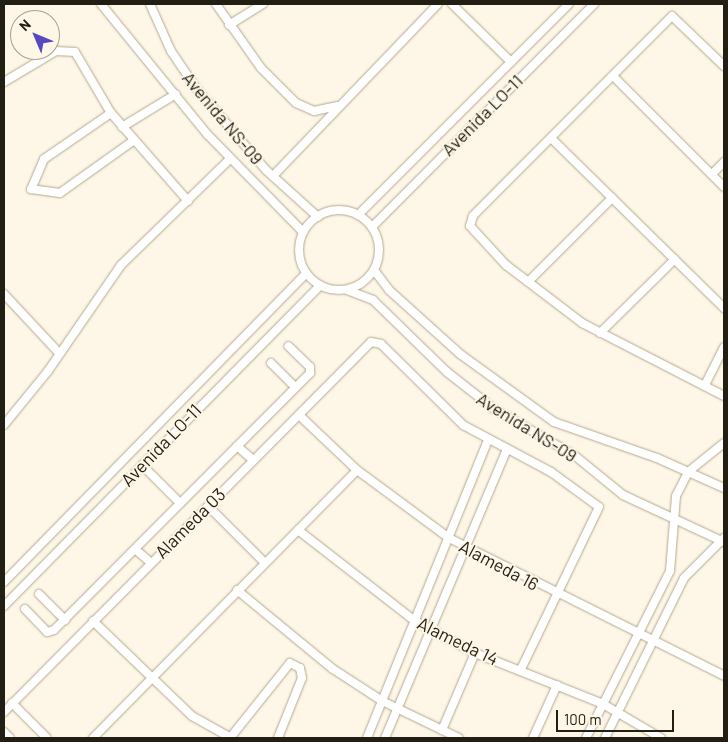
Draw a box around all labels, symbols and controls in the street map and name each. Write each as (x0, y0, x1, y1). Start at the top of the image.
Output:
north arrow (10, 10, 60, 60)
text: N (15, 15, 34, 34)
street label: Avenida NS-09 (178, 67, 268, 169)
street label: Avenida LO-11 (437, 70, 527, 160)
street label: Avenida NS-09 (473, 388, 581, 466)
street label: Avenida LO-11 (116, 399, 206, 491)
street label: Alameda 03 (150, 483, 230, 563)
street label: Alameda 16 (456, 535, 542, 595)
street label: Alameda 14 (414, 612, 502, 670)
scale bar (558, 700, 676, 732)
text: 100 m (564, 710, 602, 728)

